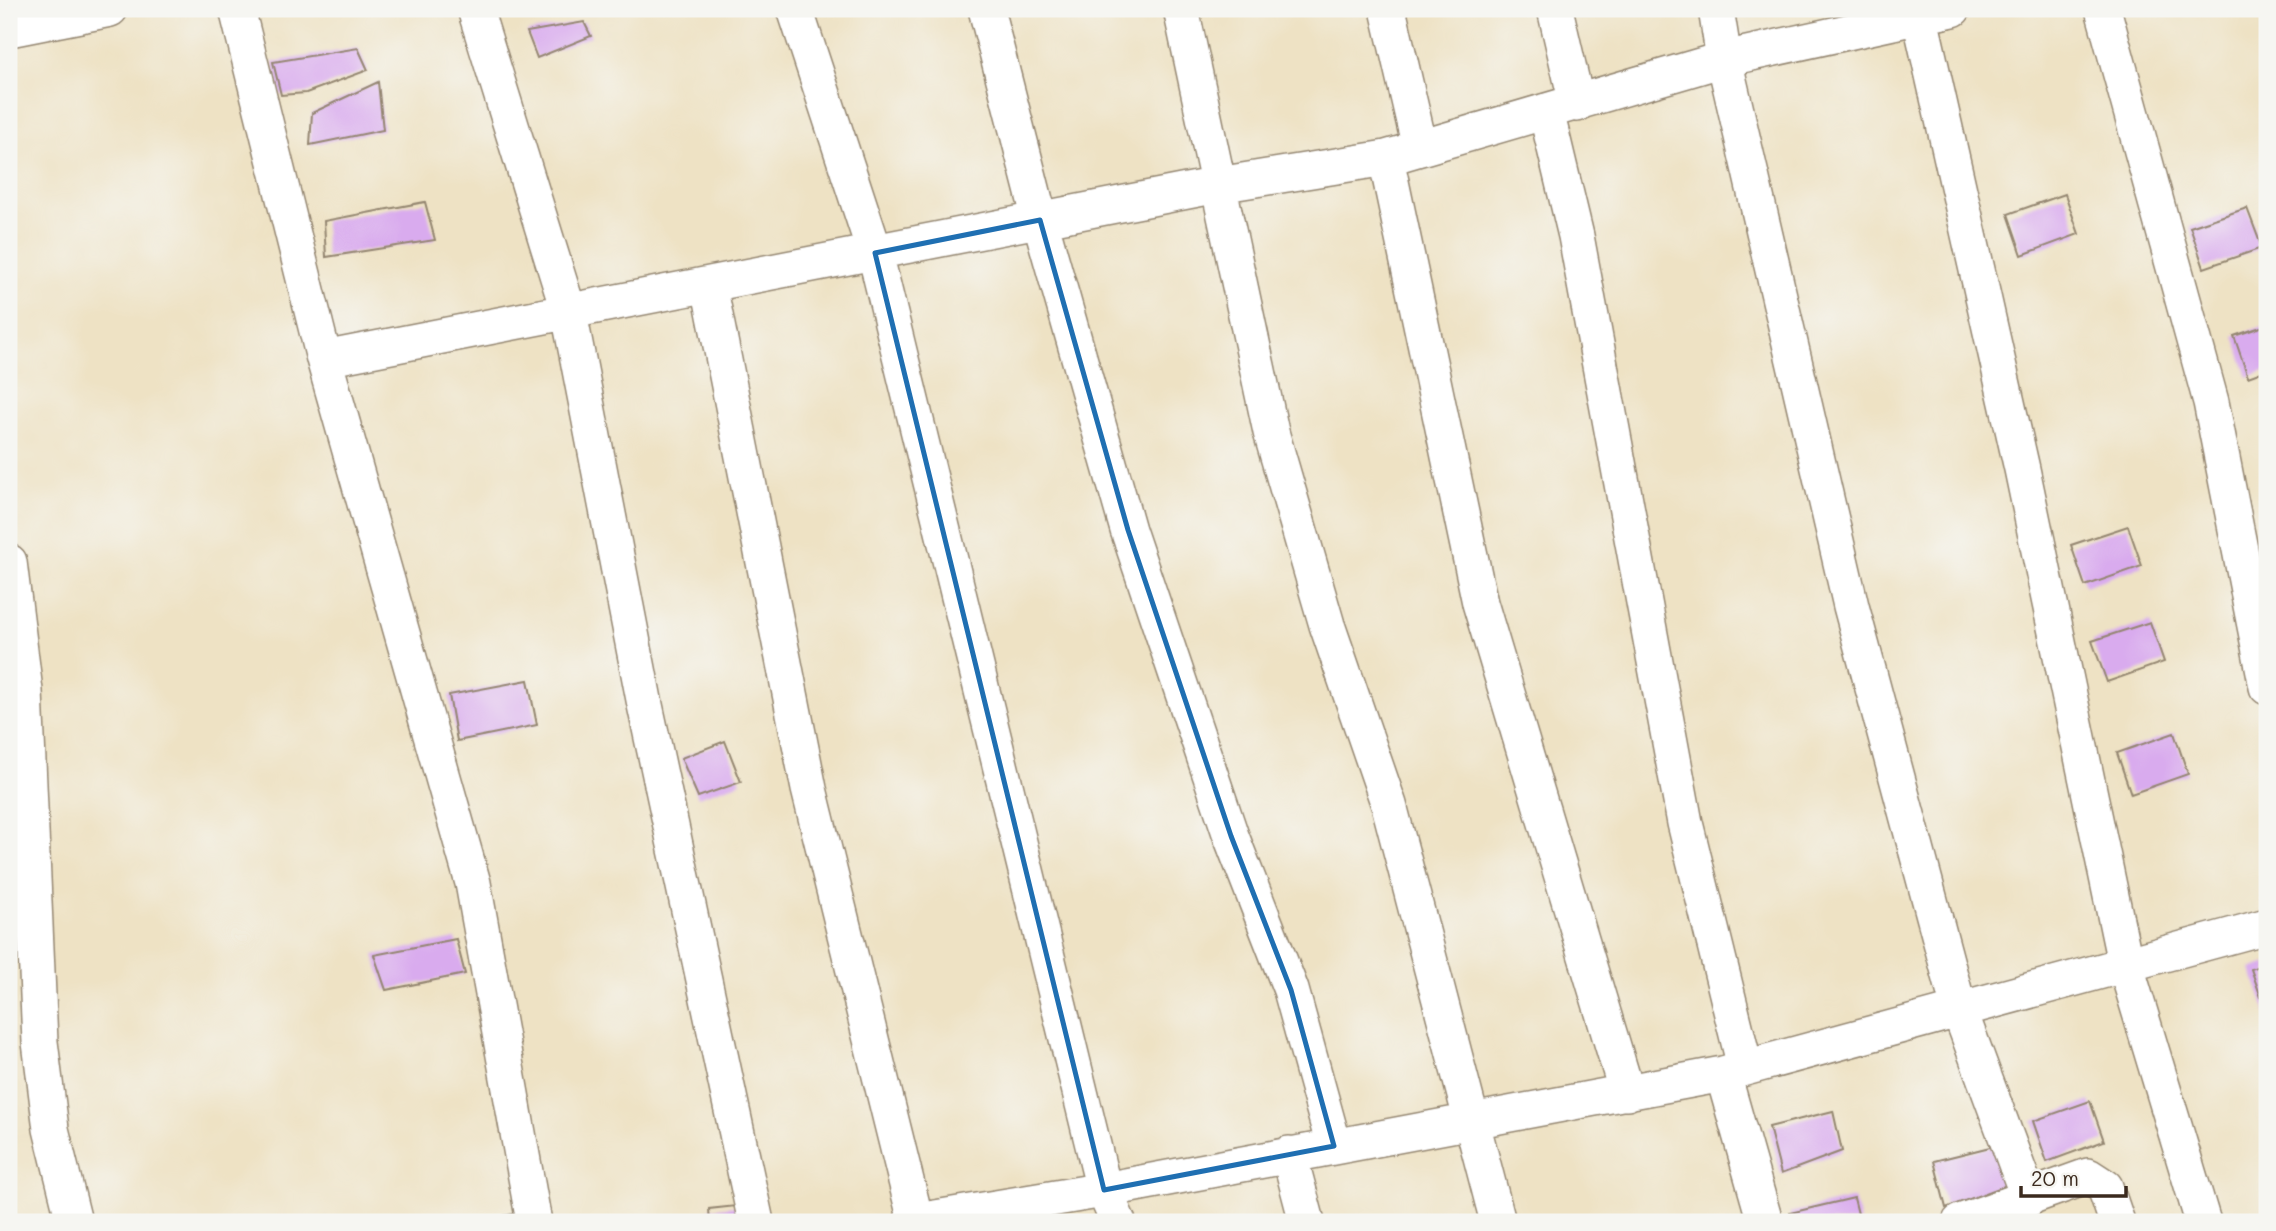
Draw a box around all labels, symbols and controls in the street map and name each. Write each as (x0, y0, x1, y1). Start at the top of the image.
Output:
scale bar (2021, 1154, 2126, 1198)
text: 20 m (2031, 1164, 2079, 1191)

